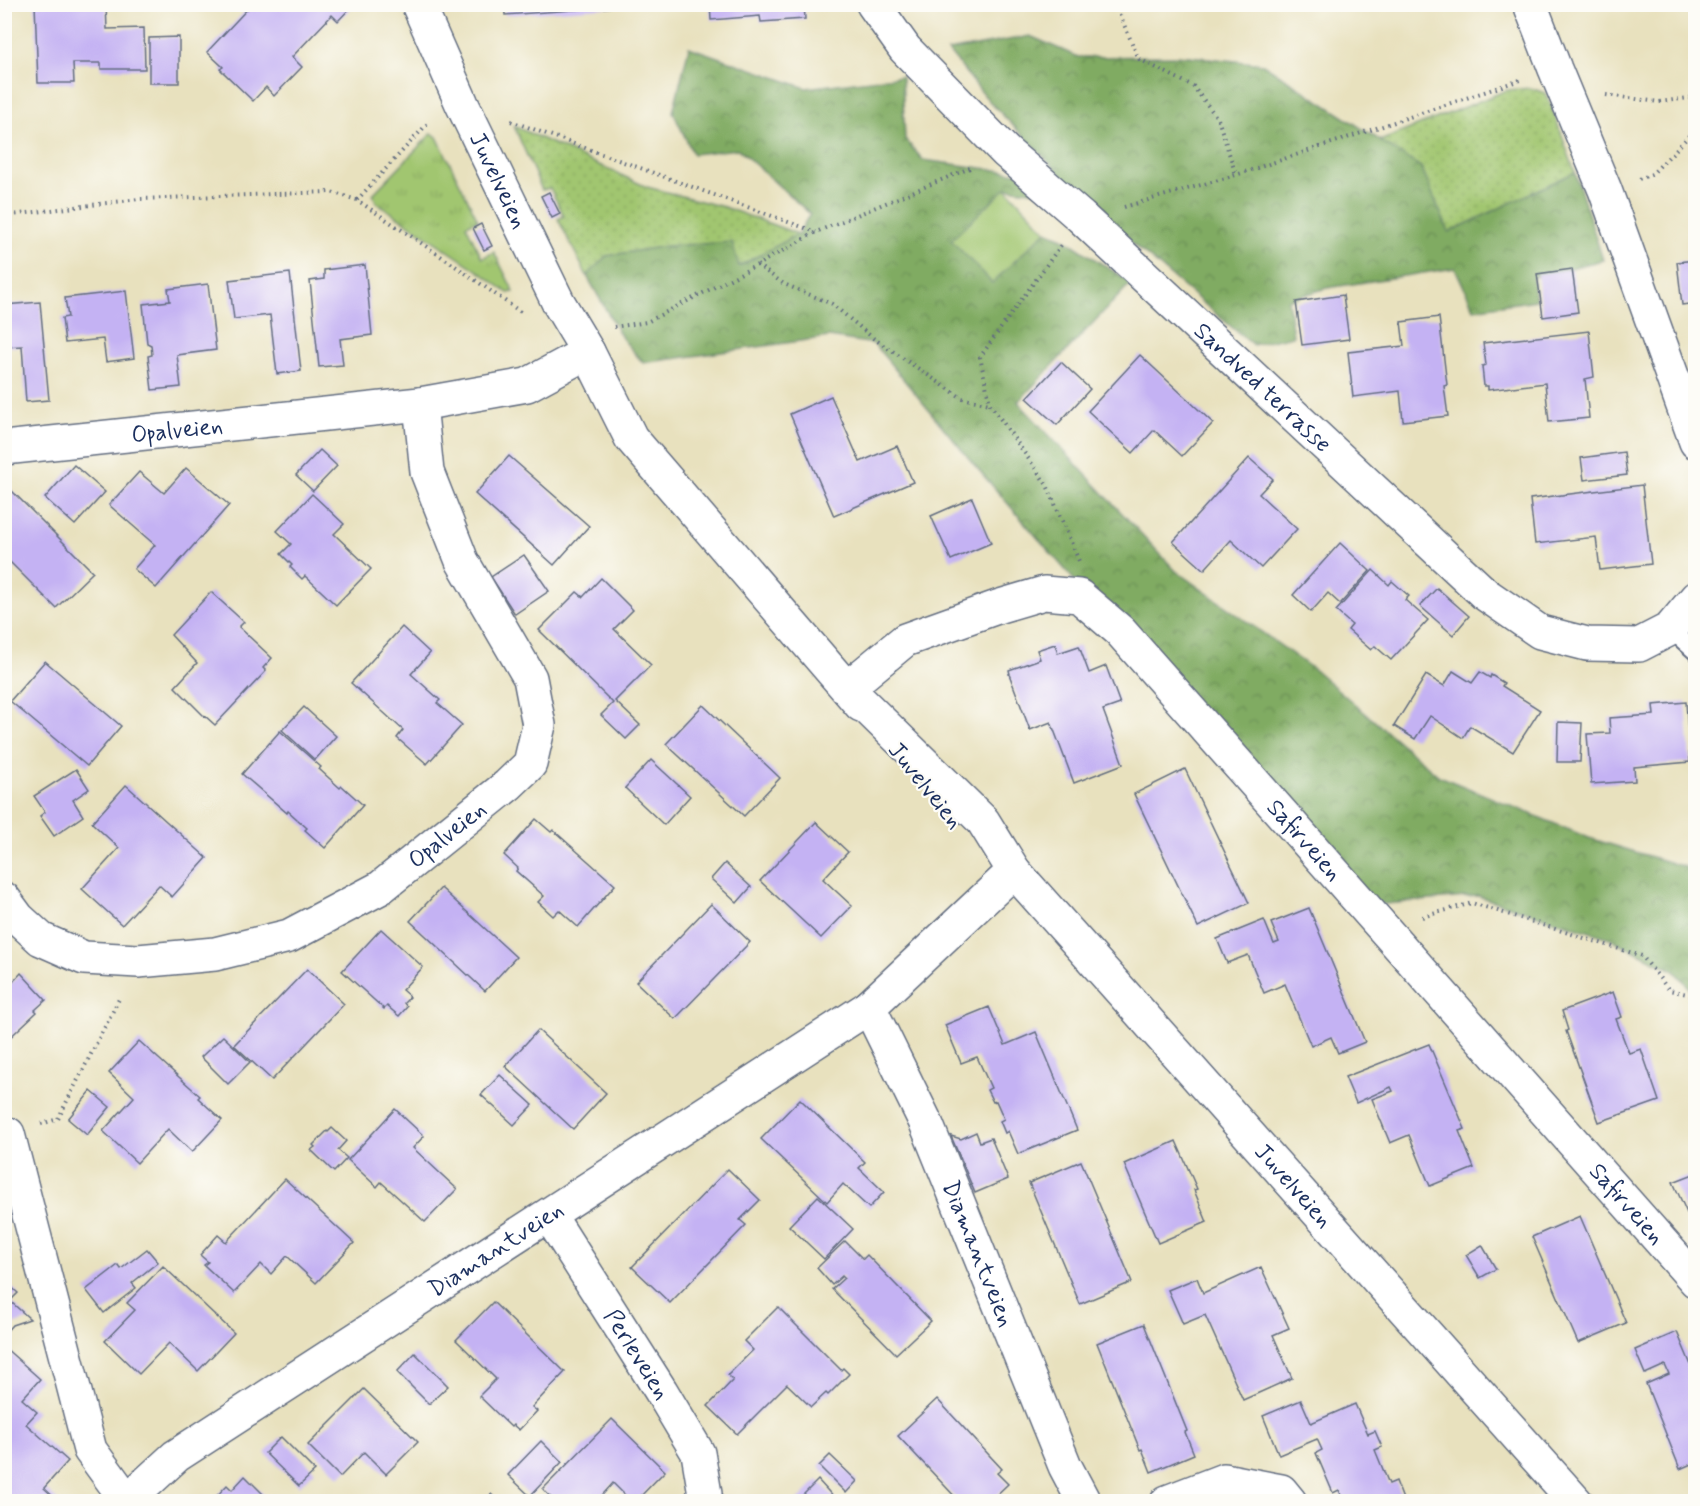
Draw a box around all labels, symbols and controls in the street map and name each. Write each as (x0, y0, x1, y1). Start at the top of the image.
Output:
street label: Juvelveien (461, 127, 534, 234)
street label: Sandved terrasse (1187, 316, 1338, 460)
street label: Opalveien (130, 411, 225, 451)
street label: Juvelveien (880, 736, 970, 836)
street label: Safirveien (1259, 793, 1349, 888)
street label: Opalveien (402, 794, 493, 876)
street label: Juvelveien (1247, 1137, 1339, 1235)
street label: Safirveien (1581, 1157, 1671, 1252)
street label: Diamantveien (934, 1176, 1021, 1332)
street label: Diamantveien (423, 1195, 570, 1305)
street label: Perleveien (596, 1304, 677, 1406)

